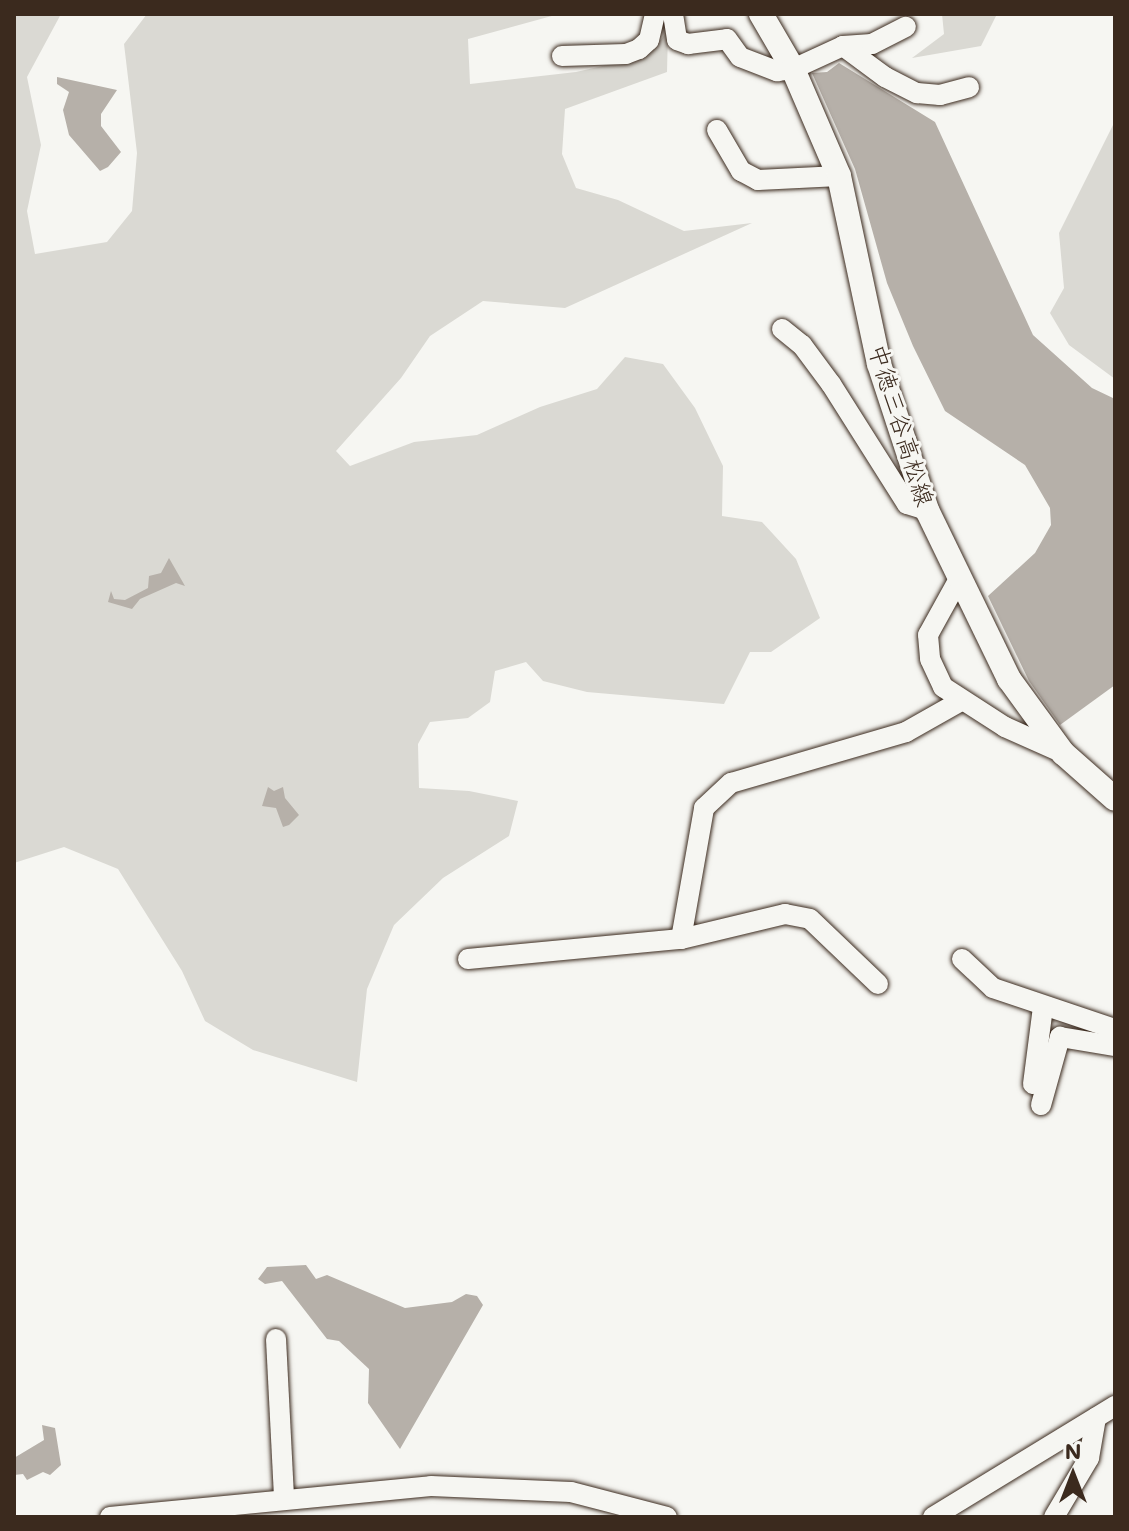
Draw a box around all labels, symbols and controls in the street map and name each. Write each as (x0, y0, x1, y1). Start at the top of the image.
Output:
street label: 中徳三谷高松線 (864, 340, 940, 510)
north arrow (1033, 1435, 1113, 1515)
text: N (1065, 1436, 1081, 1465)

